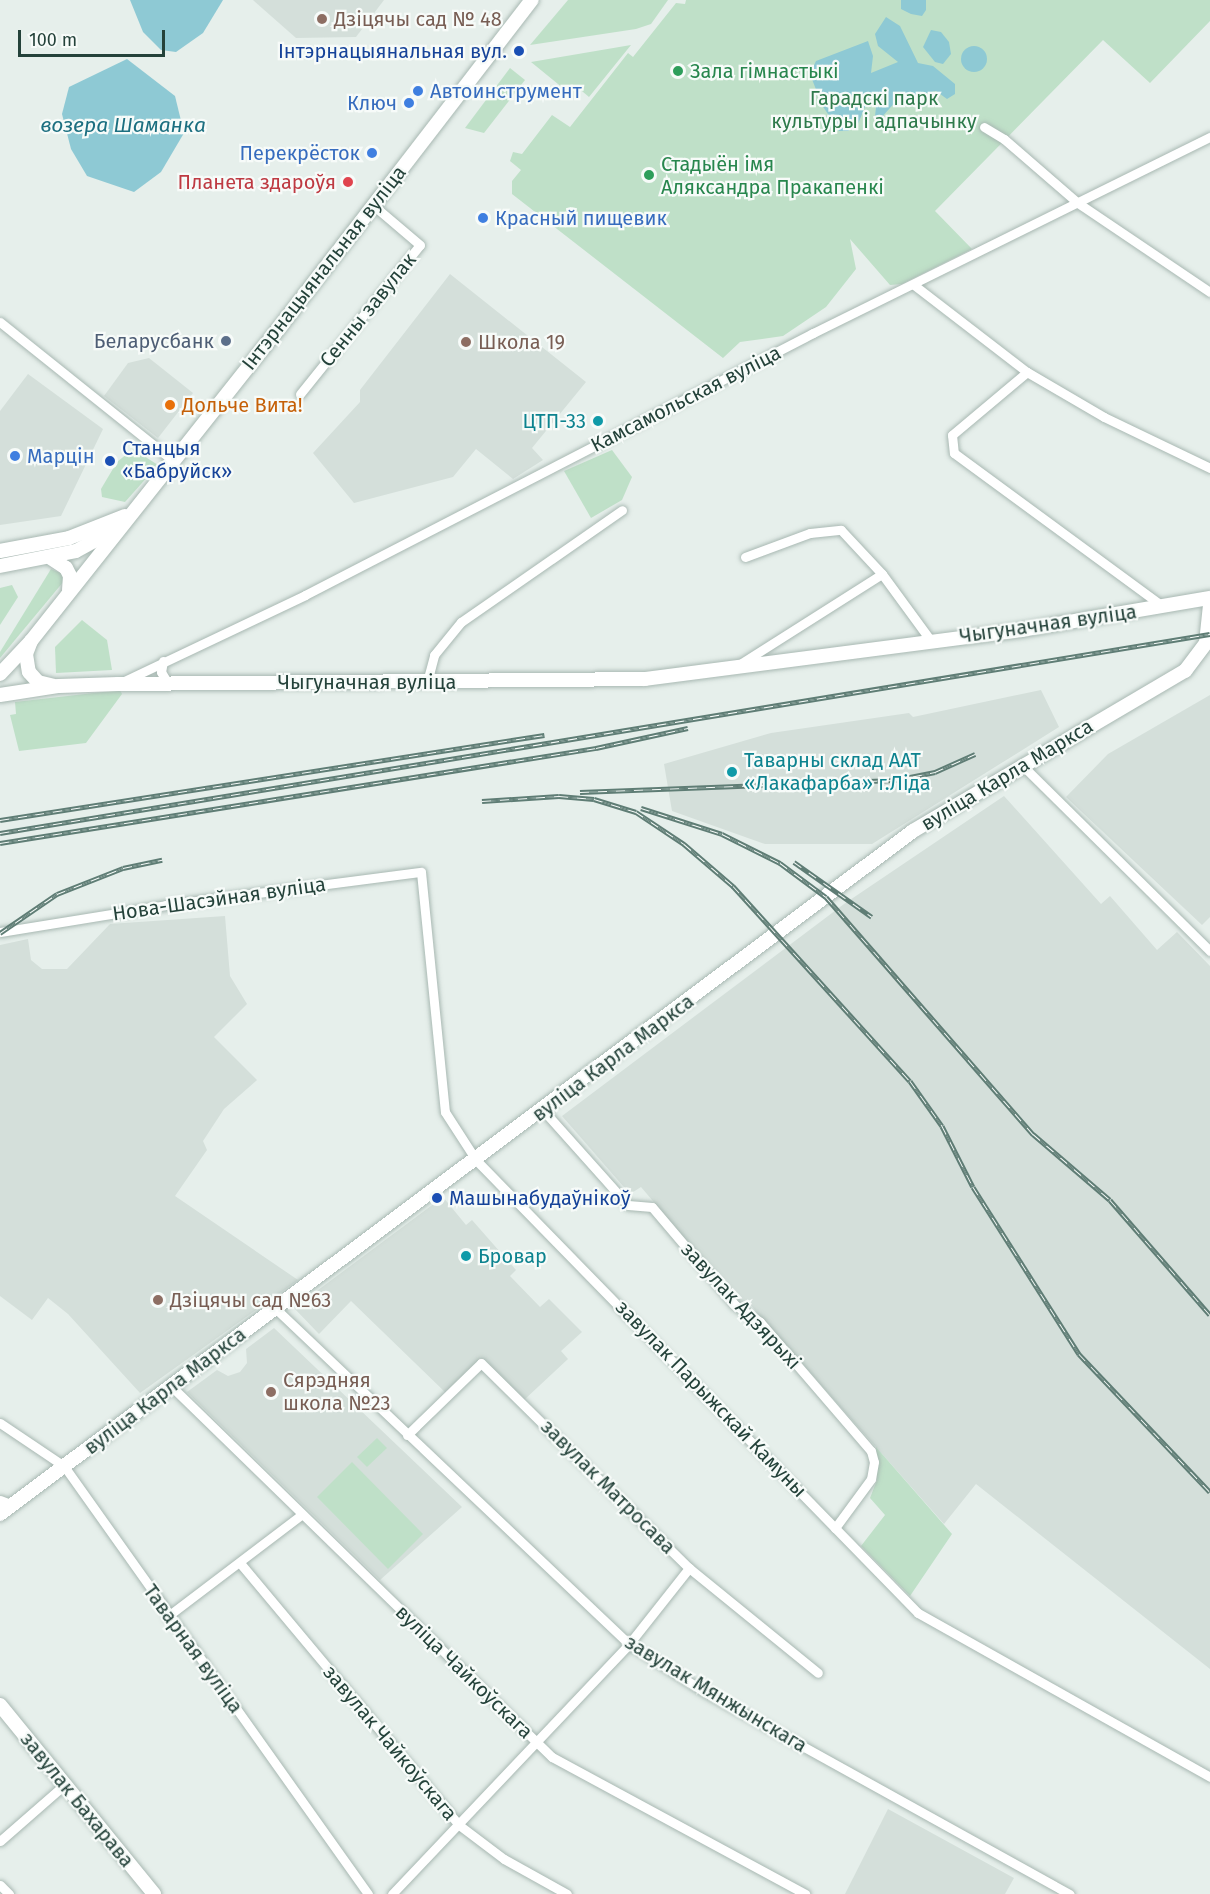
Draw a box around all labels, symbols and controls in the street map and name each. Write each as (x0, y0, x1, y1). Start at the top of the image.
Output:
place label: Дзіцячы сад № 48 (334, 7, 502, 31)
marker: Дзіцячы сад № 48 (315, 12, 329, 26)
scale bar (21, 18, 168, 56)
text: 100 m (29, 29, 77, 51)
place label: Інтэрнацыянальная вул. (278, 39, 507, 63)
marker: Інтэрнацыянальная вул. (512, 44, 526, 58)
place label: Зала гімнастыкі (690, 59, 839, 83)
marker: Зала гімнастыкі (671, 64, 685, 78)
place label: Автоинструмент (430, 79, 582, 103)
marker: Автоинструмент (411, 84, 425, 98)
park label: Гарадскі парк культуры і адпачынку (771, 87, 977, 134)
place label: Ключ (347, 91, 397, 115)
marker: Ключ (402, 96, 416, 110)
water label: возера Шаманка (40, 112, 206, 138)
place label: Перекрёсток (240, 141, 360, 165)
marker: Перекрёсток (365, 146, 379, 160)
place label: Стадыён імя Аляксандра Пракапенкі (661, 152, 884, 199)
street label: Інтэрнацыянальная вуліца (237, 161, 411, 375)
marker: Стадыён імя Аляксандра Пракапенкі (642, 168, 656, 182)
place label: Планета здароўя (177, 170, 336, 194)
marker: Планета здароўя (341, 175, 355, 189)
place label: Красный пищевик (495, 206, 667, 230)
marker: Красный пищевик (476, 211, 490, 225)
street label: Сенны завулак (315, 248, 421, 372)
place label: Беларусбанк (94, 329, 214, 353)
place label: Школа 19 (478, 330, 565, 354)
marker: Беларусбанк (219, 334, 233, 348)
marker: Школа 19 (459, 335, 473, 349)
street label: Камсамольская вуліца (587, 341, 785, 457)
place label: Дольче Вита! (182, 393, 303, 417)
marker: Дольче Вита! (163, 398, 177, 412)
place label: ЦТП-33 (523, 409, 586, 433)
marker: ЦТП-33 (591, 414, 605, 428)
place label: Станцыя «Бабруйск» (122, 437, 232, 484)
place label: Марцін (27, 444, 95, 468)
marker: Марцін (8, 449, 22, 463)
marker: Станцыя «Бабруйск» (103, 454, 117, 468)
street label: Чыгуначная вуліца (958, 600, 1138, 648)
street label: Чыгуначная вуліца (278, 670, 456, 694)
street label: вуліца Карла Маркса (917, 714, 1097, 836)
place label: Таварны склад ААТ «Лакафарба» г.Ліда (744, 748, 931, 795)
marker: Таварны склад ААТ «Лакафарба» г.Ліда (725, 765, 739, 779)
street label: Нова-Шасэйная вуліца (111, 872, 327, 926)
street label: вуліца Карла Маркса (527, 989, 699, 1127)
place label: Машынабудаўнікоў (449, 1186, 631, 1210)
marker: Машынабудаўнікоў (430, 1191, 444, 1205)
street label: завулак Адзярыхі (676, 1238, 806, 1374)
place label: Бровар (478, 1244, 547, 1268)
marker: Бровар (459, 1249, 473, 1263)
place label: Дзіцячы сад №63 (170, 1288, 331, 1312)
marker: Дзіцячы сад №63 (151, 1293, 165, 1307)
street label: завулак Парыжскай Камуны (610, 1296, 812, 1502)
street label: вуліца Карла Маркса (79, 1322, 251, 1460)
place label: Сярэдняя школа №23 (283, 1368, 391, 1415)
marker: Сярэдняя школа №23 (264, 1385, 278, 1399)
street label: завулак Матросава (536, 1415, 680, 1559)
street label: Таварная вуліца (138, 1580, 248, 1718)
street label: вуліца Чайкоўскага (390, 1600, 538, 1744)
street label: завулак Мянжынскага (621, 1630, 811, 1758)
street label: завулак Чайкоўскага (318, 1661, 462, 1825)
street label: завулак Бахарава (15, 1728, 139, 1872)

